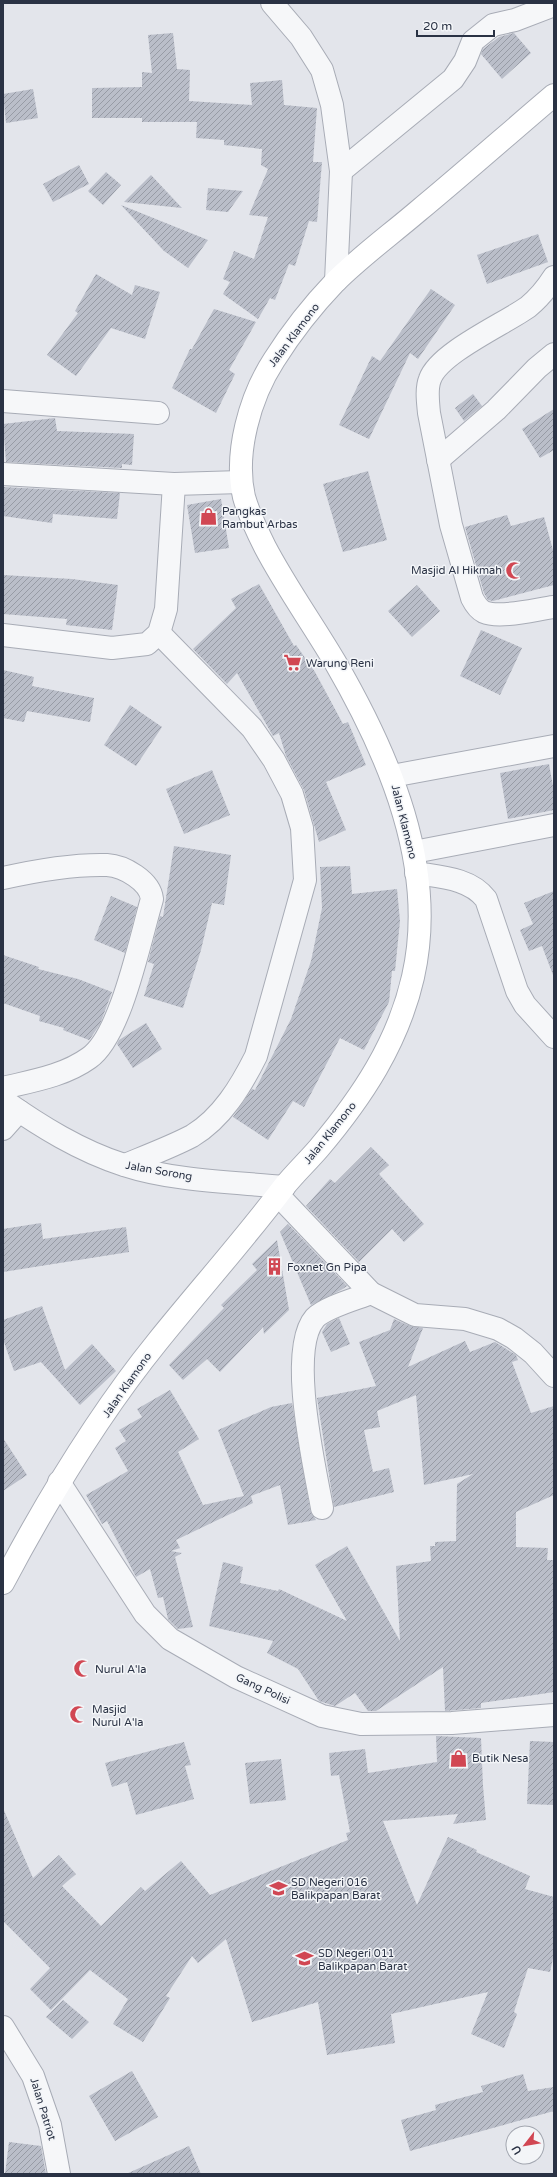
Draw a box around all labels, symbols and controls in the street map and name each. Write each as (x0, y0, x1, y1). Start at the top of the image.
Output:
scale bar (417, 12, 494, 38)
text: 20 m (423, 19, 452, 33)
street label: Jalan Klamono (266, 300, 322, 369)
place label: Pangkas Rambut Arbas (222, 505, 298, 531)
shop icon: Pangkas Rambut Arbas (199, 507, 219, 527)
mosque icon: Masjid Al Hikmah (505, 560, 525, 580)
place label: Masjid Al Hikmah (411, 564, 502, 577)
supermarket icon: Warung Reni (283, 653, 303, 673)
place label: Warung Reni (306, 657, 374, 670)
street label: Jalan Klamono (388, 783, 420, 861)
street label: Jalan Klamono (301, 1099, 359, 1167)
street label: Jalan Sorong (125, 1159, 193, 1183)
building icon: Foxnet Gn Pipa (264, 1257, 284, 1277)
place label: Foxnet Gn Pipa (287, 1261, 367, 1274)
street label: Jalan Klamono (100, 1350, 154, 1420)
mosque icon: Nurul A'la (72, 1659, 92, 1679)
place label: Nurul A'la (95, 1663, 146, 1676)
street label: Gang Polisi (234, 1671, 292, 1707)
place label: Masjid Nurul A'la (92, 1703, 143, 1729)
mosque icon: Masjid Nurul A'la (69, 1705, 89, 1725)
shop icon: Butik Nesa (449, 1748, 469, 1768)
place label: Butik Nesa (472, 1752, 528, 1765)
place label: SD Negeri 016 Balikpapan Barat (291, 1876, 380, 1902)
school or university icon: SD Negeri 016 Balikpapan Barat (268, 1878, 288, 1898)
place label: SD Negeri 011 Balikpapan Barat (318, 1947, 407, 1973)
school or university icon: SD Negeri 011 Balikpapan Barat (295, 1949, 315, 1969)
street label: Jalan Patriot (27, 2076, 59, 2142)
north arrow (505, 2125, 545, 2165)
text: U (509, 2143, 525, 2157)

